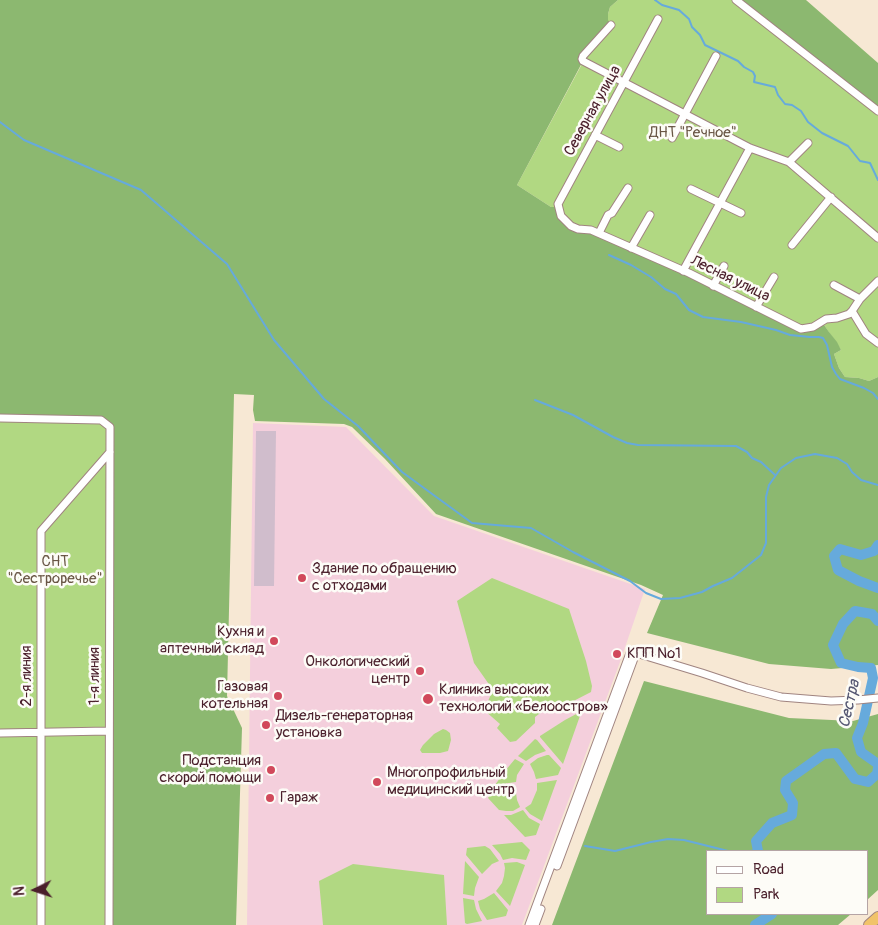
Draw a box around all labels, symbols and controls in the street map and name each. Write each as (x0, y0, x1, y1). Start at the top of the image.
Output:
street label: Северная улица (561, 63, 625, 159)
park label: ДНТ "Речное" (649, 124, 737, 142)
street label: Лесная улица (687, 252, 773, 306)
park label: СНТ "Сестроречье" (7, 553, 103, 588)
place label: Здание по обращению с отходами (312, 560, 457, 595)
marker: Здание по обращению с отходами (296, 572, 308, 584)
place label: Кухня и аптечный склад (160, 623, 264, 658)
marker: Кухня и аптечный склад (268, 635, 280, 647)
place label: КПП №1 (627, 645, 681, 663)
street label: 2-я линия (18, 646, 36, 706)
street label: 1-я линия (86, 647, 104, 705)
marker: КПП №1 (611, 648, 623, 660)
place label: Онкологический центр (305, 653, 410, 688)
marker: Онкологический центр (414, 665, 426, 677)
place label: Газовая котельная (201, 678, 268, 713)
water label: Сестра (835, 678, 865, 730)
place label: Клиника высоких технологий «Белоостров» (439, 681, 608, 716)
marker: Газовая котельная (272, 690, 284, 702)
marker: Клиника высоких технологий «Белоостров» (421, 692, 435, 706)
place label: Дизель-генераторная установка (276, 707, 413, 742)
marker: Дизель-генераторная установка (260, 719, 272, 731)
place label: Подстанция скорой помощи (160, 752, 261, 787)
marker: Подстанция скорой помощи (265, 764, 277, 776)
place label: Многопрофильный медицинский центр (387, 764, 515, 799)
marker: Многопрофильный медицинский центр (371, 776, 383, 788)
place label: Гараж (280, 789, 318, 807)
marker: Гараж (264, 792, 276, 804)
legend (706, 850, 868, 915)
text: Road (753, 860, 784, 879)
north arrow (10, 865, 60, 915)
text: Park (753, 885, 779, 904)
text: N (11, 886, 28, 896)

